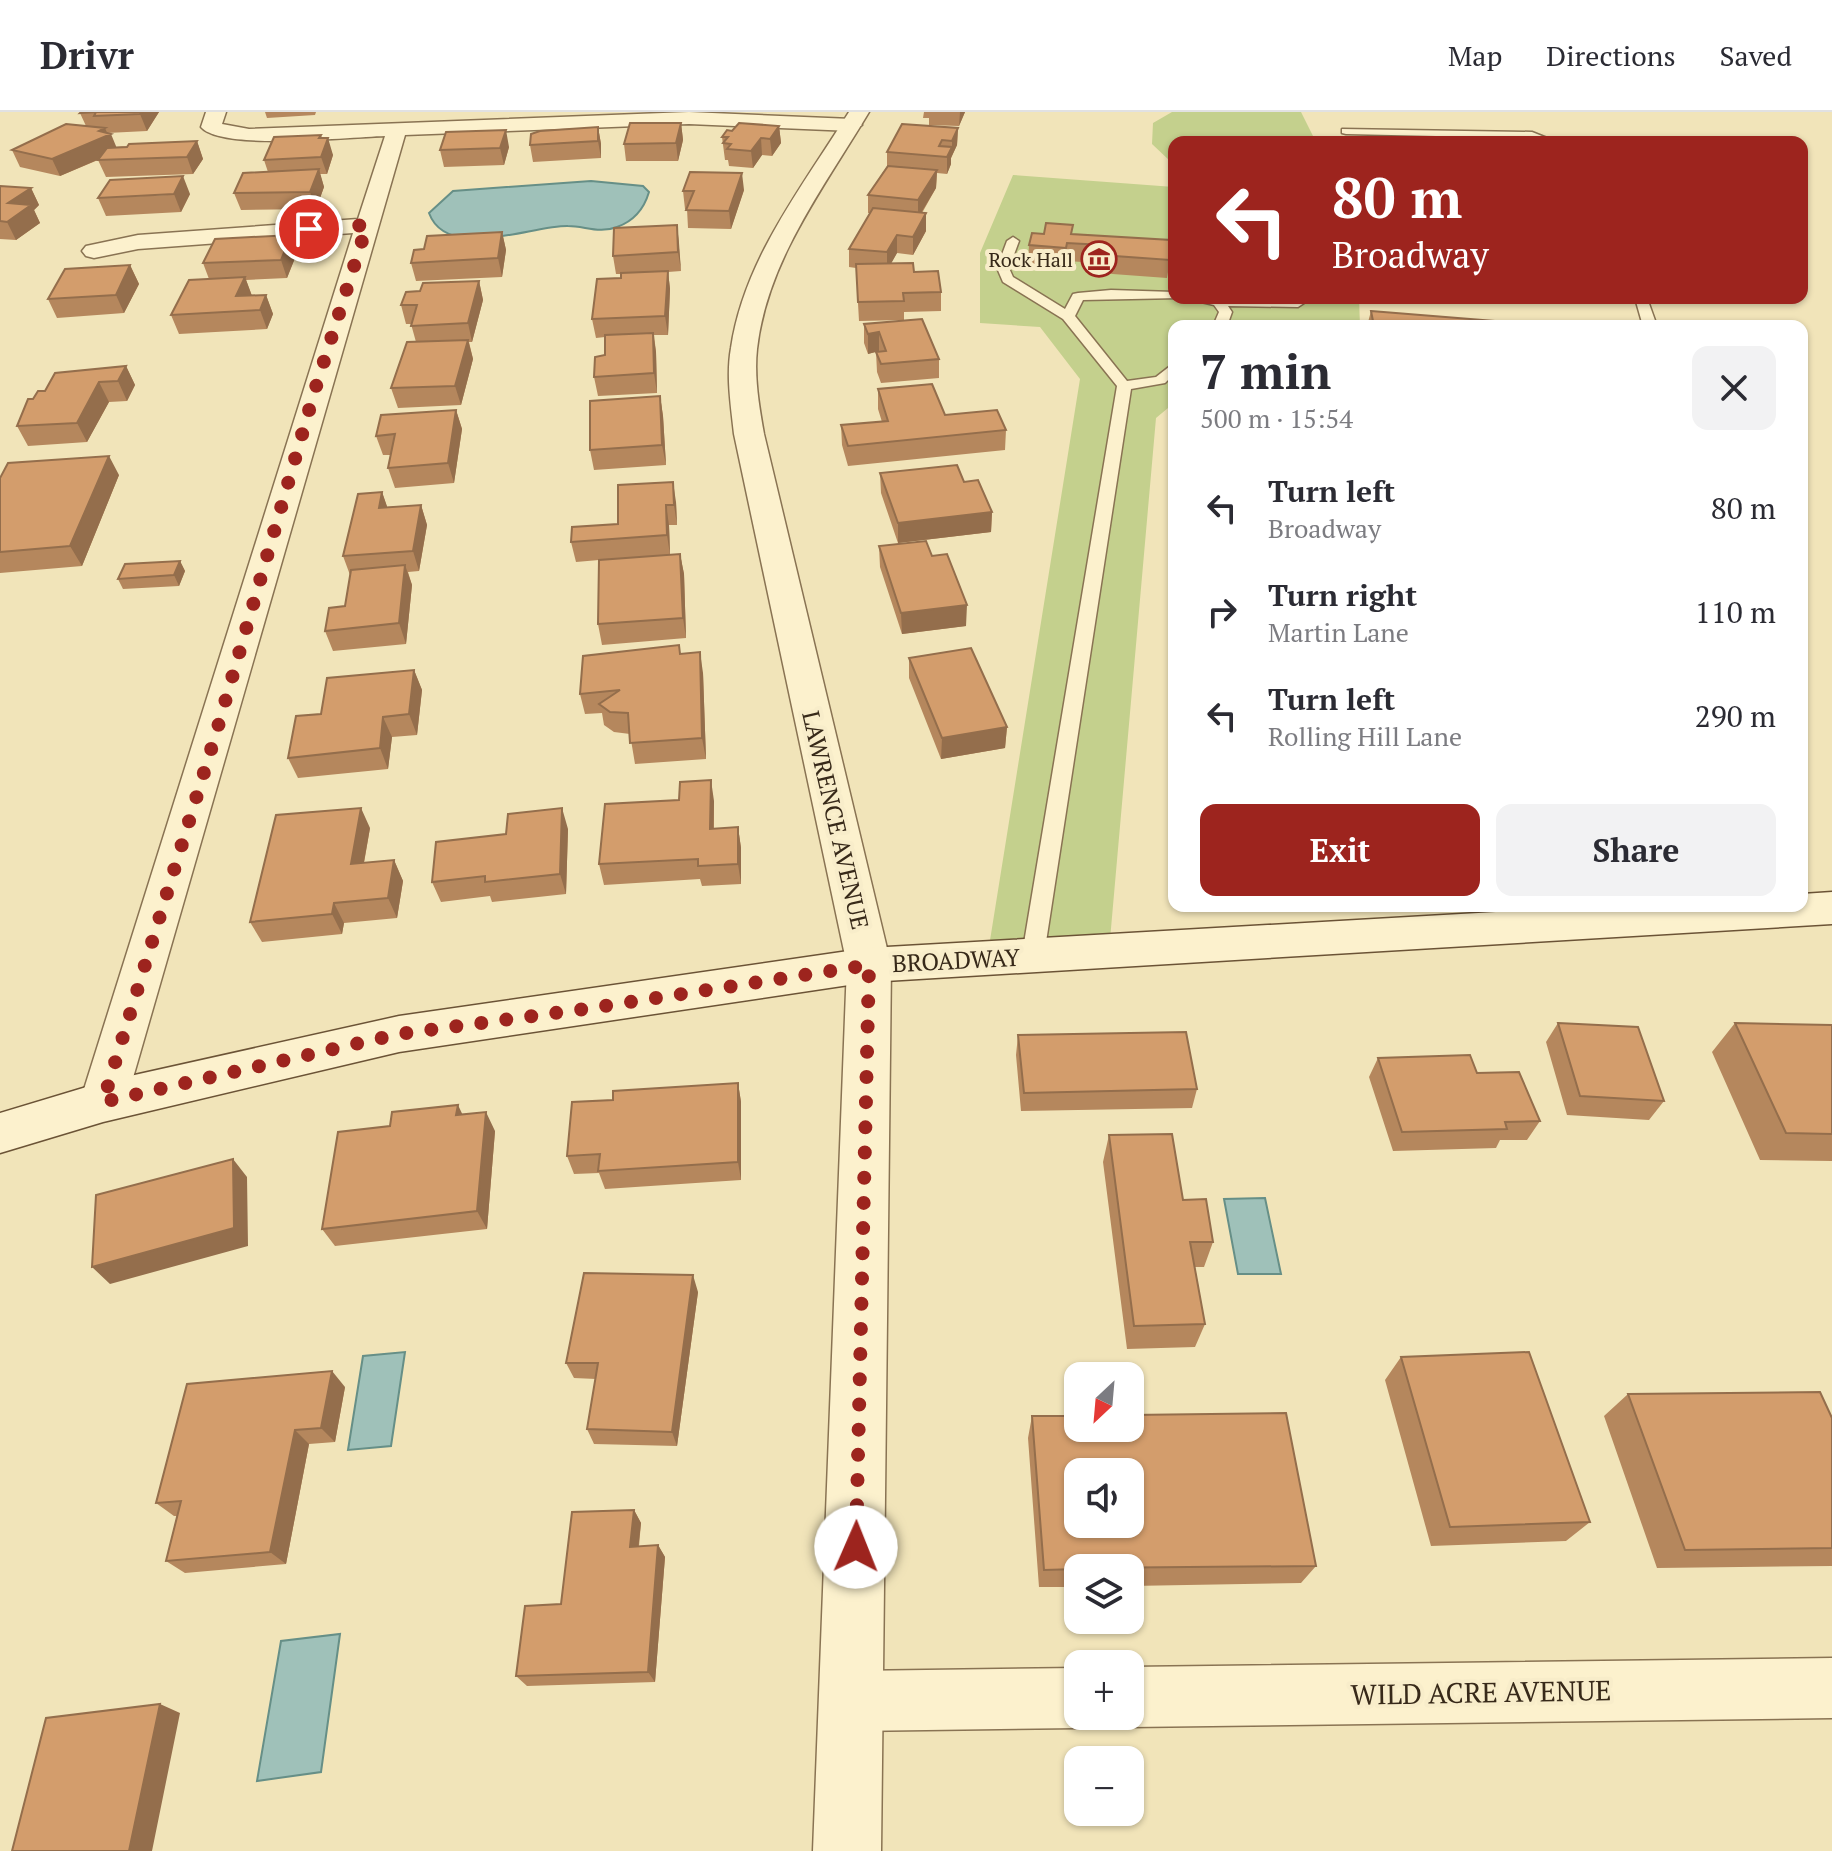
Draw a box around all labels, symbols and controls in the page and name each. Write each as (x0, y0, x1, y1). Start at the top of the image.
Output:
text: Drivr (40, 30, 134, 80)
text: Map (1448, 37, 1502, 74)
text: Directions (1546, 37, 1676, 74)
text: Saved (1720, 37, 1792, 74)
text: 80 m (1332, 160, 1462, 234)
icon: left (1200, 168, 1304, 272)
pin (275, 195, 343, 263)
icon: arrive (287, 207, 331, 251)
text: Broadway (1332, 231, 1489, 278)
museum icon: Rock Hall (1080, 240, 1118, 278)
place label: Rock Hall (988, 246, 1073, 273)
text: 7 min (1200, 339, 1331, 403)
button: close (1692, 346, 1776, 430)
text: 500 m · 15:54 (1200, 401, 1353, 435)
text: Turn left (1268, 471, 1395, 511)
icon: left (1200, 486, 1244, 530)
text: 80 m (1711, 488, 1776, 528)
text: Broadway (1268, 511, 1381, 545)
text: Turn right (1268, 575, 1417, 615)
icon: right (1200, 590, 1244, 634)
text: 110 m (1695, 592, 1776, 632)
text: Martin Lane (1268, 615, 1409, 649)
text: Turn left (1268, 679, 1395, 719)
icon: left (1200, 694, 1244, 738)
text: 290 m (1695, 696, 1776, 736)
street label: LAWRENCE AVENUE (795, 708, 877, 932)
text: Rolling Hill Lane (1268, 719, 1462, 753)
button: Exit (1200, 804, 1480, 896)
button: Share (1496, 804, 1776, 896)
street label: BROADWAY (891, 941, 1021, 979)
north arrow (1064, 1362, 1144, 1442)
map controls (1064, 1362, 1144, 1826)
button: sound (1064, 1458, 1144, 1538)
position arrow (814, 1505, 898, 1589)
button: layers (1064, 1554, 1144, 1634)
button: + (1064, 1650, 1144, 1730)
street label: WILD ACRE AVENUE (1350, 1671, 1612, 1713)
button: − (1064, 1746, 1144, 1826)

